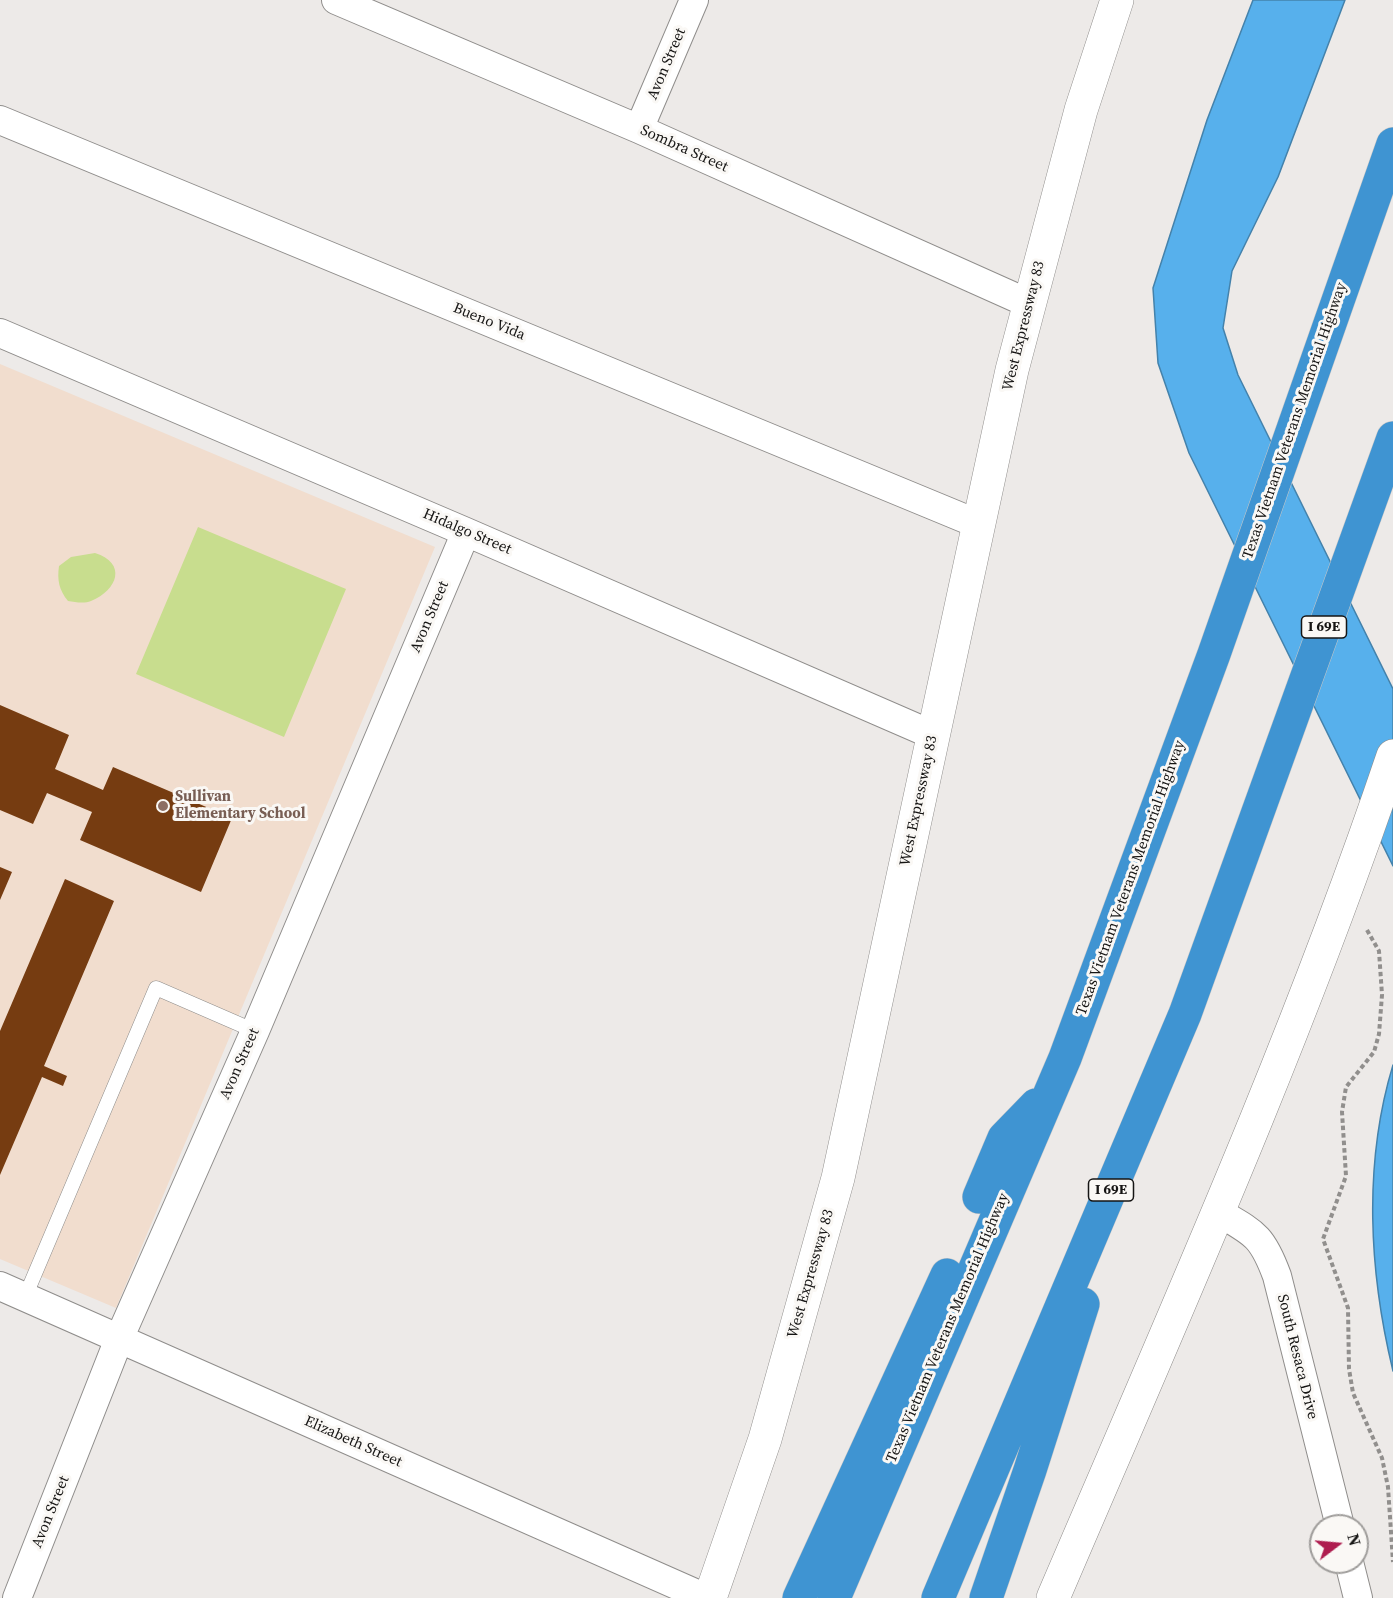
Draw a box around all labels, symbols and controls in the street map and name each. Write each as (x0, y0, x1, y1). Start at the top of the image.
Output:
street label: Avon Street (644, 26, 690, 102)
street label: Sombra Street (637, 122, 731, 176)
street label: West Expressway 83 (999, 259, 1049, 393)
street label: Texas Vietnam Veterans Memorial Highway (1239, 280, 1351, 562)
street label: Bueno Vida (450, 299, 528, 345)
street label: Hidalgo Street (420, 505, 514, 559)
street label: Avon Street (407, 579, 453, 655)
road number: I 69E (1302, 616, 1346, 638)
street label: West Expressway 83 (896, 734, 942, 868)
street label: Texas Vietnam Veterans Memorial Highway (1073, 738, 1189, 1018)
place label: Sullivan Elementary School (175, 788, 305, 823)
marker: Sullivan Elementary School (156, 799, 170, 813)
street label: Avon Street (216, 1026, 264, 1102)
road number: I 69E (1088, 1179, 1134, 1201)
street label: Texas Vietnam Veterans Memorial Highway (883, 1190, 1013, 1466)
street label: West Expressway 83 (784, 1208, 838, 1340)
street label: South Resaca Drive (1273, 1293, 1321, 1421)
street label: Elizabeth Street (301, 1412, 405, 1472)
street label: Avon Street (28, 1473, 74, 1551)
north arrow (1309, 1514, 1369, 1574)
text: N (1342, 1531, 1367, 1548)

